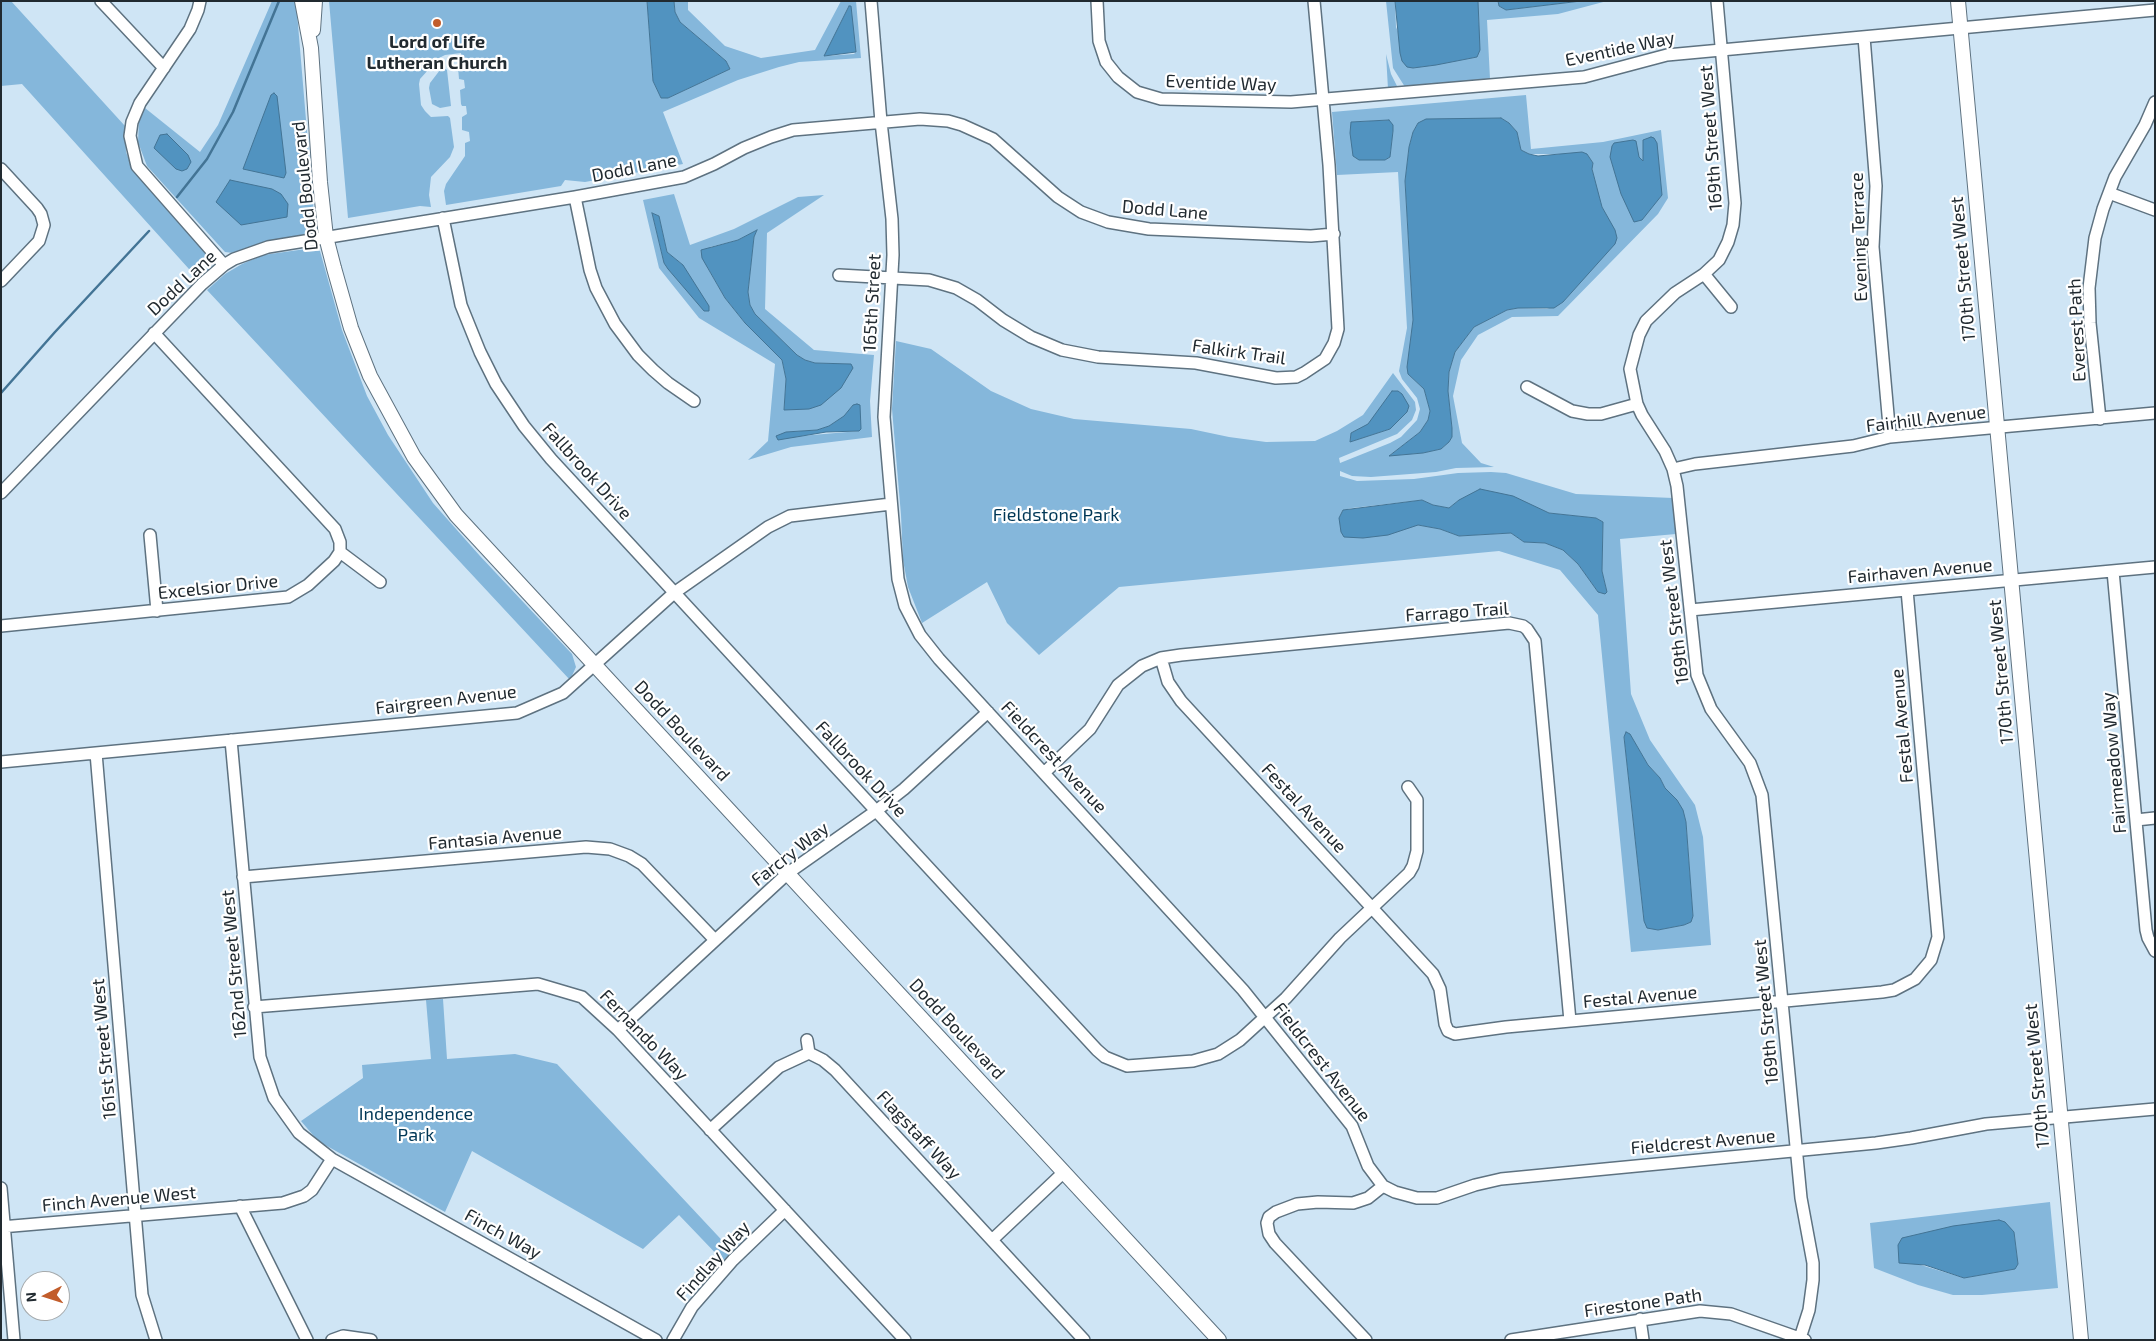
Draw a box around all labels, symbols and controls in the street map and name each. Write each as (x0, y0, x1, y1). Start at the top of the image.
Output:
marker: Lord of Life Lutheran Church (431, 17, 443, 29)
street label: Eventide Way (1563, 27, 1677, 71)
place label: Lord of Life Lutheran Church (367, 31, 507, 74)
street label: 169th Street West (1695, 65, 1727, 211)
street label: Eventide Way (1165, 70, 1277, 96)
street label: Dodd Boulevard (287, 120, 323, 252)
street label: Dodd Lane (590, 149, 678, 187)
street label: Evening Terrace (1846, 172, 1872, 302)
street label: Dodd Lane (1121, 195, 1209, 225)
street label: 170th Street West (1946, 196, 1980, 342)
street label: Dodd Lane (143, 246, 221, 320)
street label: 165th Street (859, 253, 885, 353)
street label: Everest Path (2064, 278, 2090, 382)
street label: Falkirk Trail (1191, 335, 1287, 369)
street label: Fairhill Avenue (1865, 401, 1987, 437)
street label: Fallbrook Drive (538, 418, 636, 524)
park label: Fieldstone Park (993, 504, 1119, 526)
street label: 169th Street West (1654, 538, 1694, 686)
street label: Fairhaven Avenue (1847, 554, 1993, 588)
street label: Excelsior Drive (157, 570, 279, 604)
street label: Farrago Trail (1405, 598, 1509, 626)
street label: 170th Street West (1984, 599, 2018, 745)
street label: Festal Avenue (1886, 668, 1918, 784)
street label: Dodd Boulevard (630, 676, 734, 786)
street label: Fairgreen Avenue (374, 681, 518, 719)
street label: Fairmeadow Way (2097, 691, 2131, 835)
street label: Fieldcrest Avenue (997, 697, 1111, 817)
street label: Fallbrook Drive (811, 716, 911, 822)
street label: Festal Avenue (1257, 759, 1351, 857)
street label: Farcry Way (747, 817, 833, 891)
street label: Fantasia Avenue (427, 821, 563, 855)
street label: 162nd Street West (217, 889, 251, 1039)
street label: 169th Street West (1749, 939, 1783, 1085)
street label: Dodd Boulevard (905, 974, 1009, 1084)
street label: 161st Street West (87, 978, 121, 1120)
street label: Festal Avenue (1582, 981, 1698, 1013)
street label: Fernando Way (595, 985, 693, 1085)
street label: Fieldcrest Avenue (1269, 998, 1375, 1126)
street label: 170th Street West (2020, 1003, 2054, 1149)
street label: Flagstaff Way (872, 1086, 966, 1184)
park label: Independence Park (359, 1103, 473, 1146)
street label: Fieldcrest Avenue (1630, 1125, 1776, 1159)
street label: Finch Avenue West (41, 1182, 197, 1216)
street label: Finch Way (461, 1204, 545, 1264)
street label: Findlay Way (672, 1217, 754, 1305)
north arrow (20, 1271, 70, 1321)
street label: Firestone Path (1583, 1284, 1703, 1322)
text: N (22, 1291, 39, 1303)

